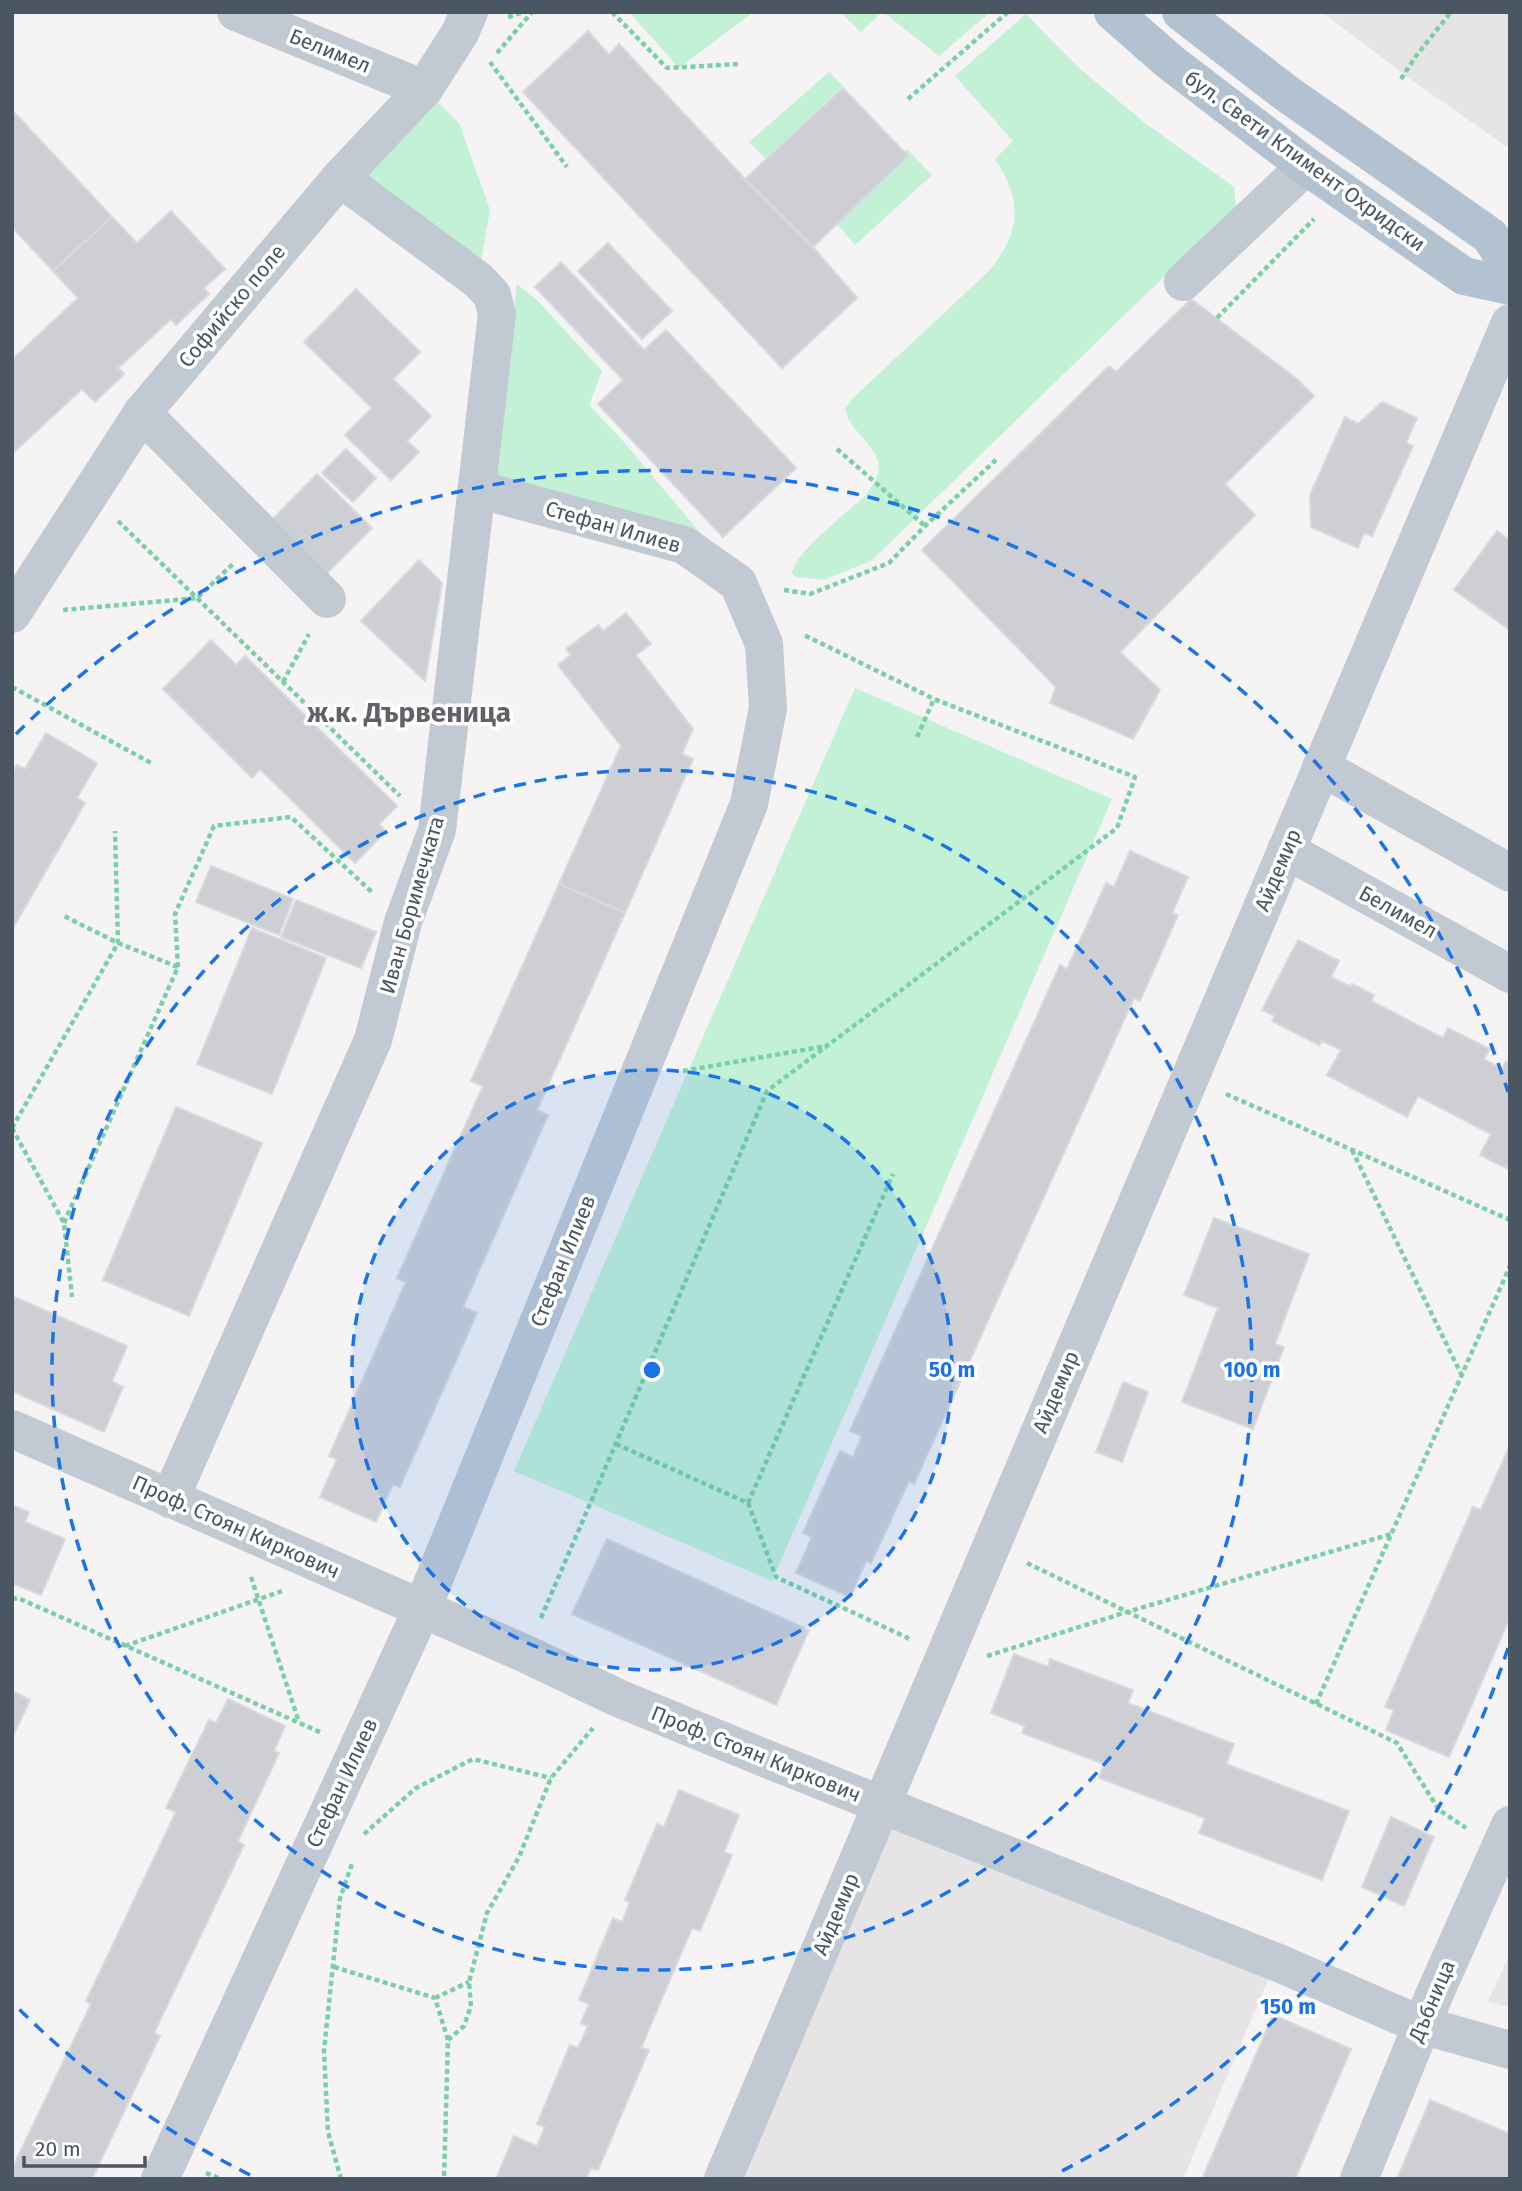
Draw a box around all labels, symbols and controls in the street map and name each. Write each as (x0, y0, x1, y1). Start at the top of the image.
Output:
street label: Белимел (285, 23, 375, 79)
street label: бул. Свети Климент Охридски (1179, 65, 1431, 257)
street label: Софийско поле (173, 239, 291, 373)
street label: Стефан Илиев (542, 495, 684, 559)
district label: ж.к. Дървеница (307, 696, 511, 729)
street label: Иван Боримечката (374, 813, 450, 997)
street label: Айдемир (1249, 825, 1307, 915)
street label: Белимел (1354, 880, 1442, 944)
street label: Стефан Илиев (525, 1191, 601, 1331)
street label: Айдемир (1027, 1347, 1085, 1437)
text: 50 m (929, 1357, 975, 1383)
text: 100 m (1223, 1357, 1281, 1383)
centre of rings (640, 1358, 664, 1382)
street label: Проф. Стоян Киркович (128, 1470, 344, 1584)
street label: Проф. Стоян Киркович (647, 1700, 865, 1808)
street label: Стефан Илиев (301, 1714, 383, 1852)
street label: Айдемир (807, 1869, 865, 1959)
street label: Дъбница (1403, 1956, 1461, 2047)
text: 150 m (1260, 1994, 1316, 2020)
scale bar (24, 2124, 145, 2168)
text: 20 m (35, 2136, 81, 2162)

